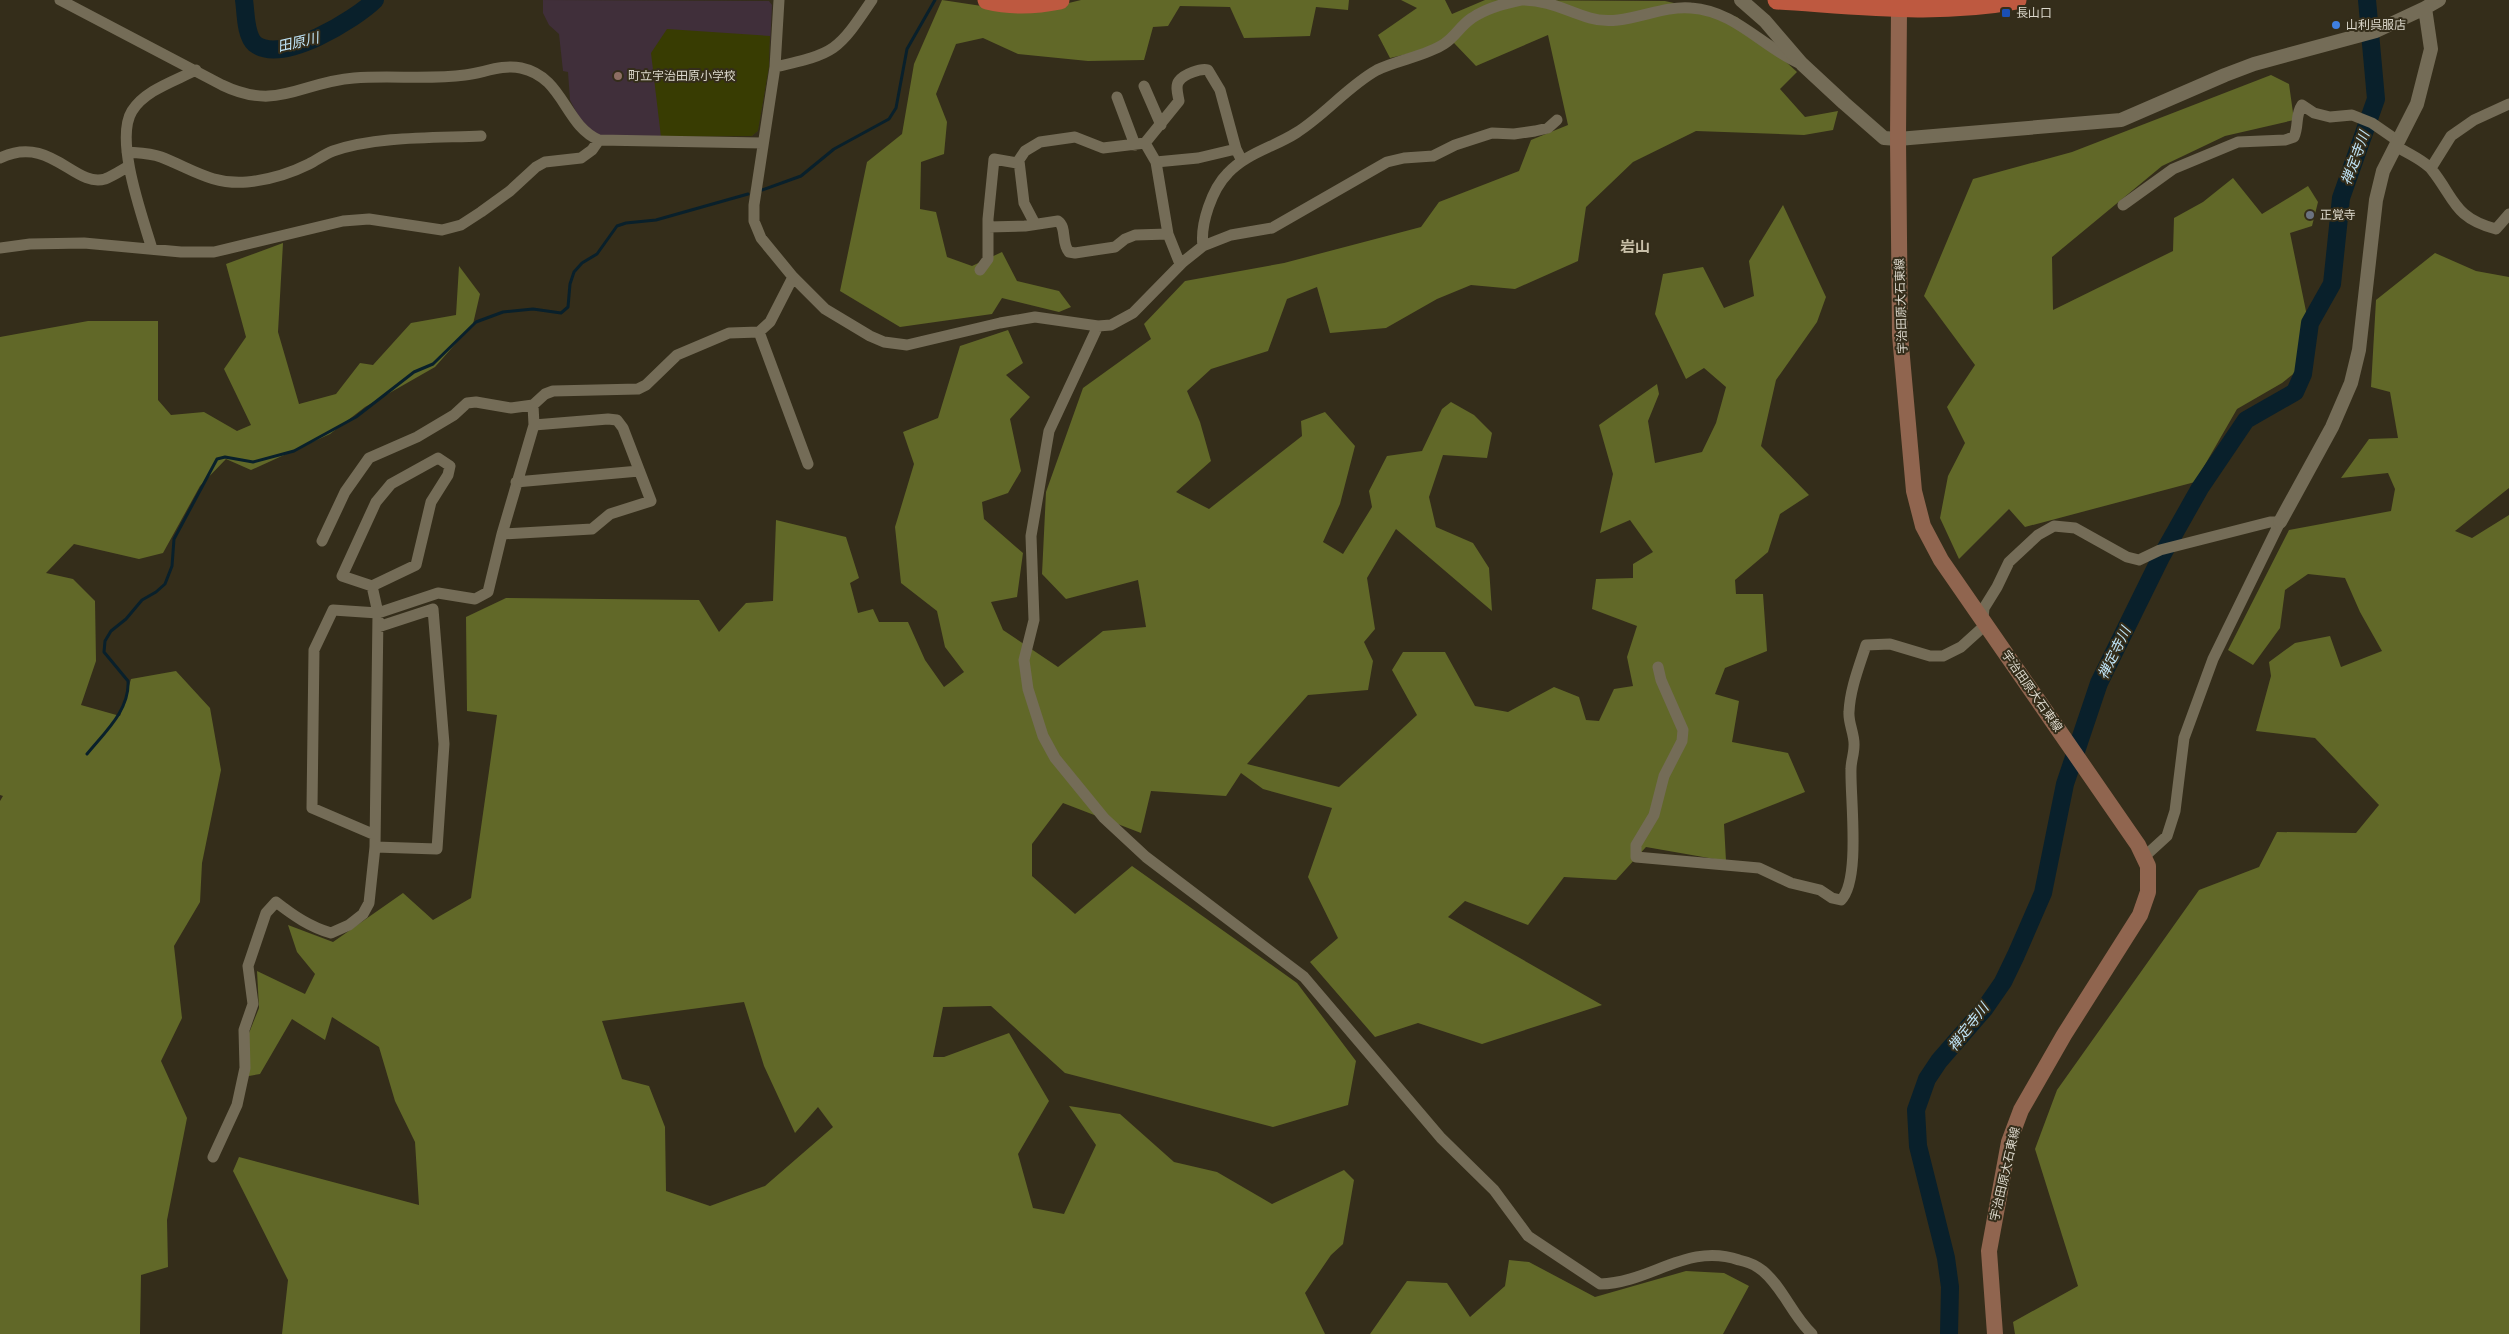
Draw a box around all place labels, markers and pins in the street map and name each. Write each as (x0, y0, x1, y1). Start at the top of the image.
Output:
place label: 長山口 (2016, 5, 2052, 20)
marker: 長山口 (2000, 7, 2012, 19)
place label: 山利呉服店 (2346, 17, 2406, 32)
marker: 山利呉服店 (2330, 19, 2342, 31)
place label: 町立宇治田原小学校 (628, 68, 736, 83)
marker: 町立宇治田原小学校 (612, 70, 624, 82)
place label: 正覚寺 (2320, 207, 2356, 222)
marker: 正覚寺 (2304, 209, 2316, 221)

